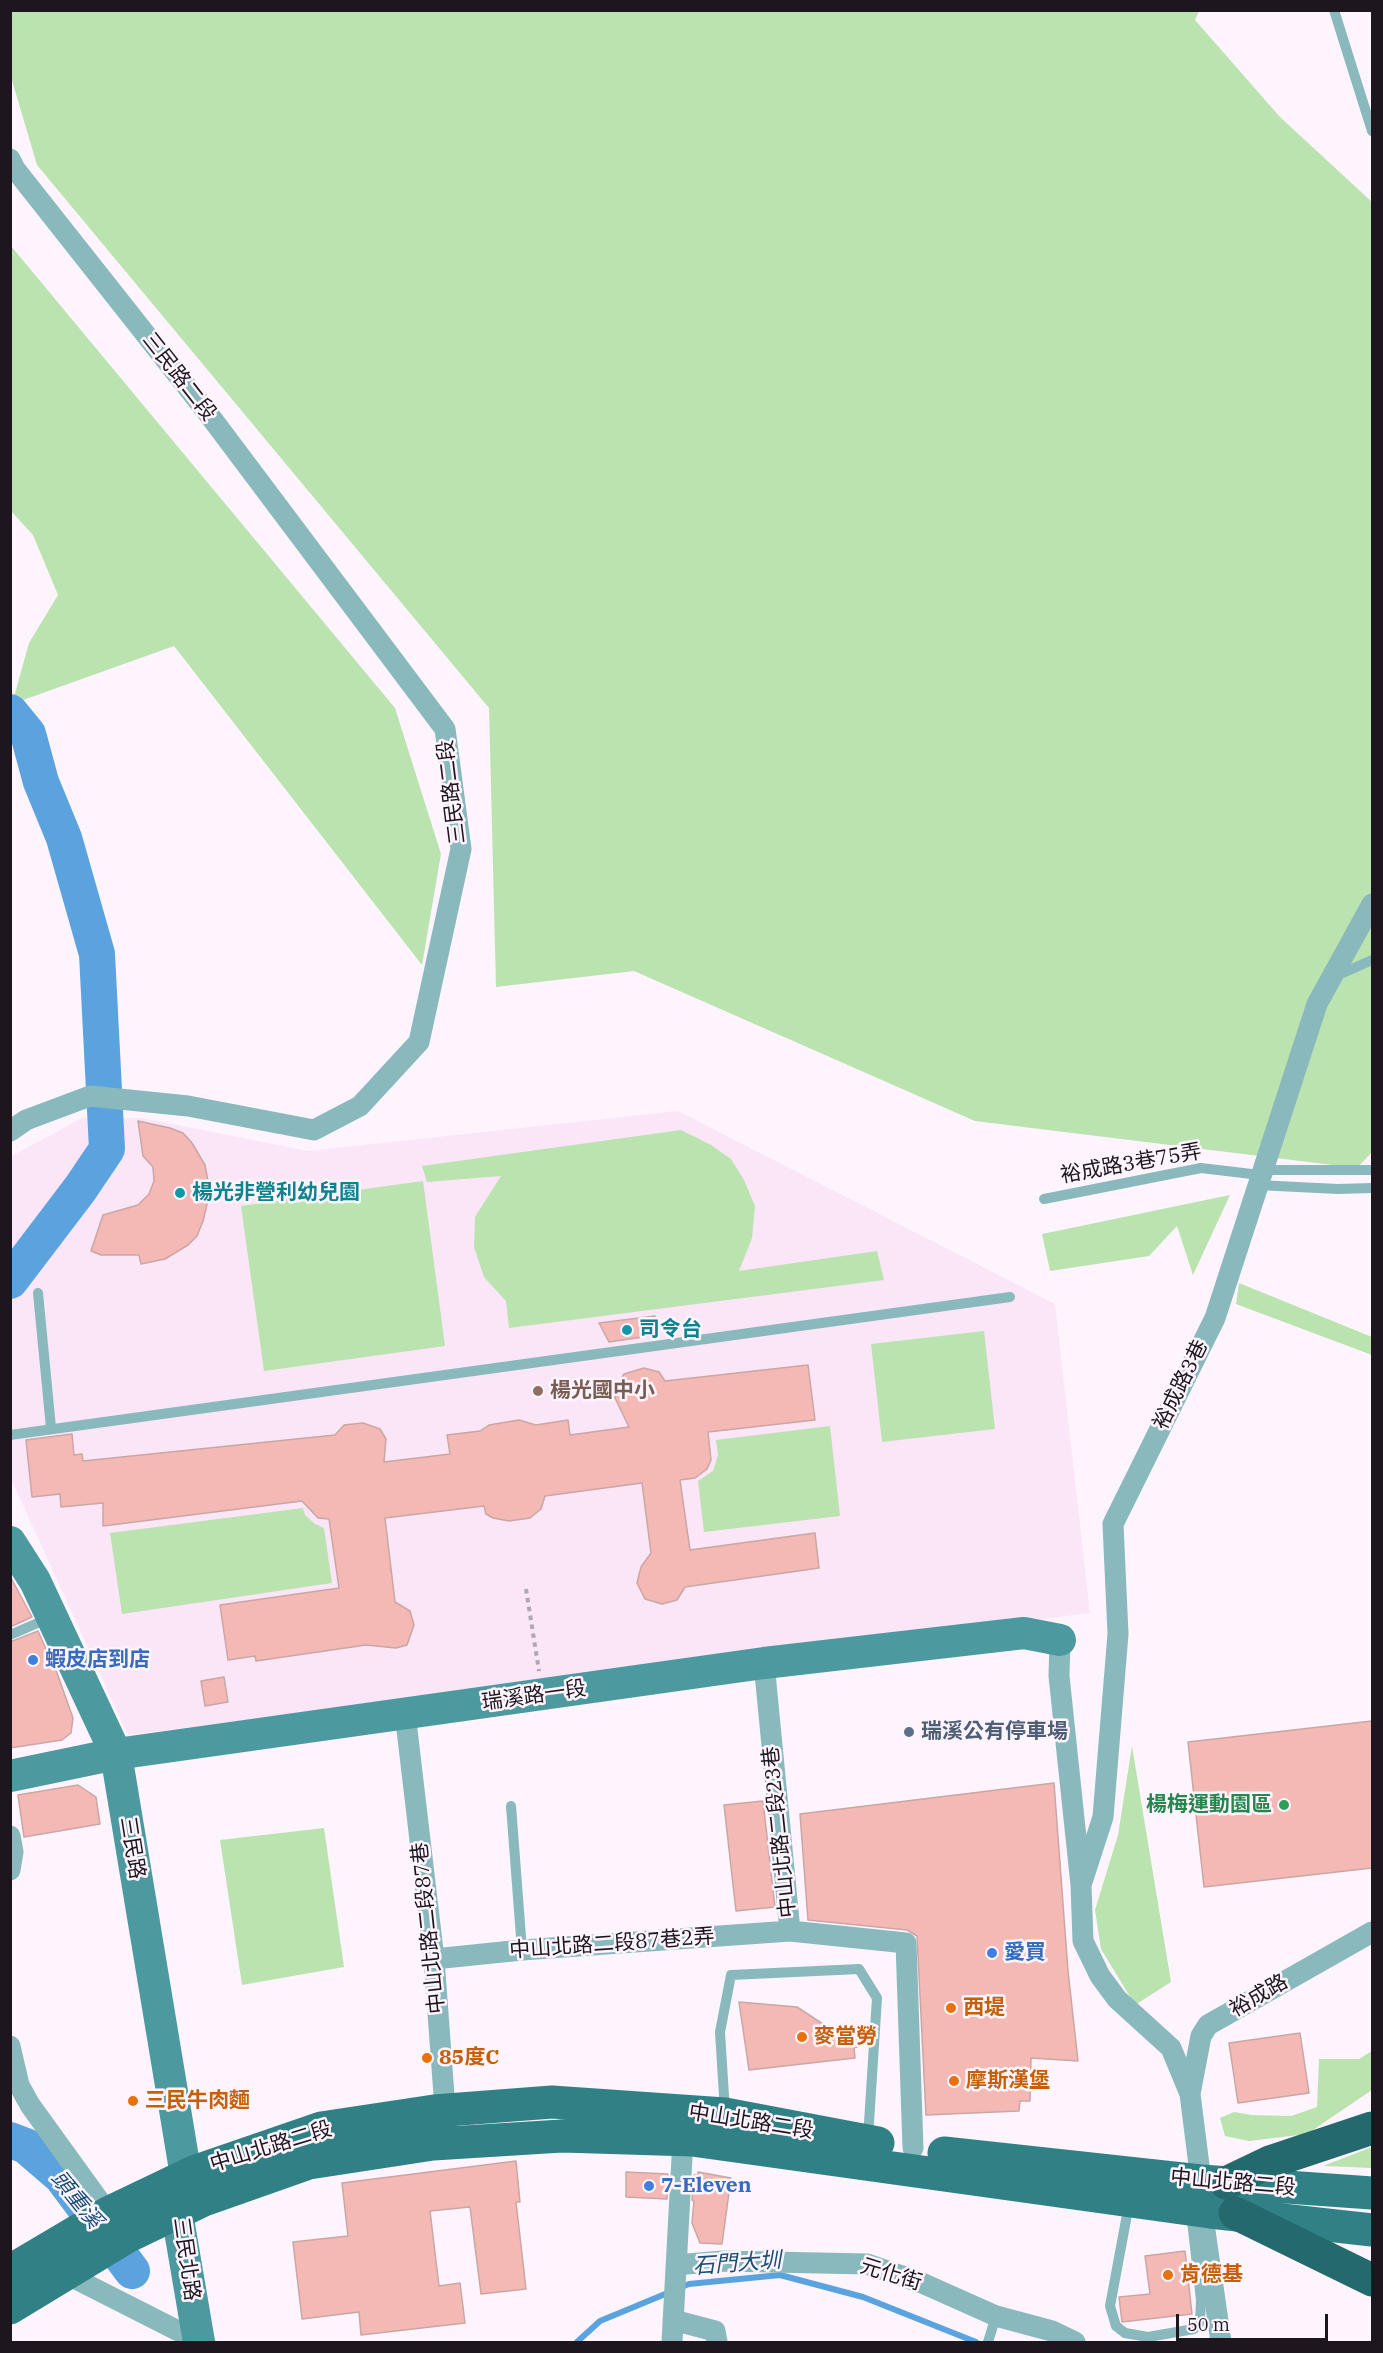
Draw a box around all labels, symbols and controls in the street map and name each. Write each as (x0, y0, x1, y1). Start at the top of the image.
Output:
street label: 三民路二段 (137, 328, 221, 426)
street label: 三民路二段 (433, 738, 471, 846)
street label: 裕成路3巷75弄 (1058, 1139, 1204, 1189)
place label: 楊光非營利幼兒園 (192, 1180, 360, 1206)
marker: 楊光非營利幼兒園 (173, 1186, 187, 1200)
place label: 司令台 (639, 1317, 702, 1343)
marker: 司令台 (620, 1323, 634, 1337)
street label: 裕成路3巷 (1149, 1336, 1213, 1434)
place label: 楊光國中小 (550, 1378, 655, 1404)
marker: 楊光國中小 (531, 1384, 545, 1398)
place label: 蝦皮店到店 (45, 1647, 150, 1673)
marker: 蝦皮店到店 (26, 1653, 40, 1667)
street label: 瑞溪路一段 (480, 1676, 588, 1716)
place label: 瑞溪公有停車場 (921, 1719, 1068, 1745)
marker: 瑞溪公有停車場 (902, 1725, 916, 1739)
street label: 中山北路二段23巷 (758, 1745, 802, 1919)
place label: 楊梅運動園區 (1146, 1792, 1272, 1818)
marker: 楊梅運動園區 (1277, 1798, 1291, 1812)
street label: 三民路 (115, 1815, 149, 1881)
street label: 中山北路二段87巷 (407, 1841, 451, 2015)
street label: 中山北路二段87巷2弄 (508, 1924, 716, 1964)
place label: 愛買 (1004, 1940, 1046, 1966)
marker: 愛買 (985, 1946, 999, 1960)
street label: 裕成路 (1225, 1969, 1293, 2023)
place label: 西堤 (963, 1995, 1005, 2021)
marker: 西堤 (944, 2001, 958, 2015)
place label: 麥當勞 (814, 2024, 877, 2050)
marker: 麥當勞 (795, 2030, 809, 2044)
place label: 85度C (439, 2045, 499, 2071)
marker: 85度C (420, 2051, 434, 2065)
place label: 摩斯漢堡 (966, 2068, 1050, 2094)
marker: 摩斯漢堡 (947, 2074, 961, 2088)
place label: 三民牛肉麵 (145, 2088, 250, 2114)
marker: 三民牛肉麵 (126, 2094, 140, 2108)
street label: 中山北路二段 (687, 2100, 815, 2144)
street label: 中山北路二段 (207, 2117, 335, 2177)
street label: 中山北路二段 (1169, 2165, 1297, 2201)
water label: 頭重溪 (45, 2166, 107, 2234)
place label: 7-Eleven (661, 2173, 752, 2199)
marker: 7-Eleven (642, 2179, 656, 2193)
street label: 三民北路 (168, 2216, 204, 2302)
water label: 石門大圳 (692, 2248, 782, 2280)
street label: 元化街 (857, 2254, 925, 2296)
place label: 肯德基 (1180, 2262, 1243, 2288)
marker: 肯德基 (1161, 2268, 1175, 2282)
scale bar (1179, 2302, 1330, 2340)
text: 50 m (1187, 2313, 1230, 2336)

